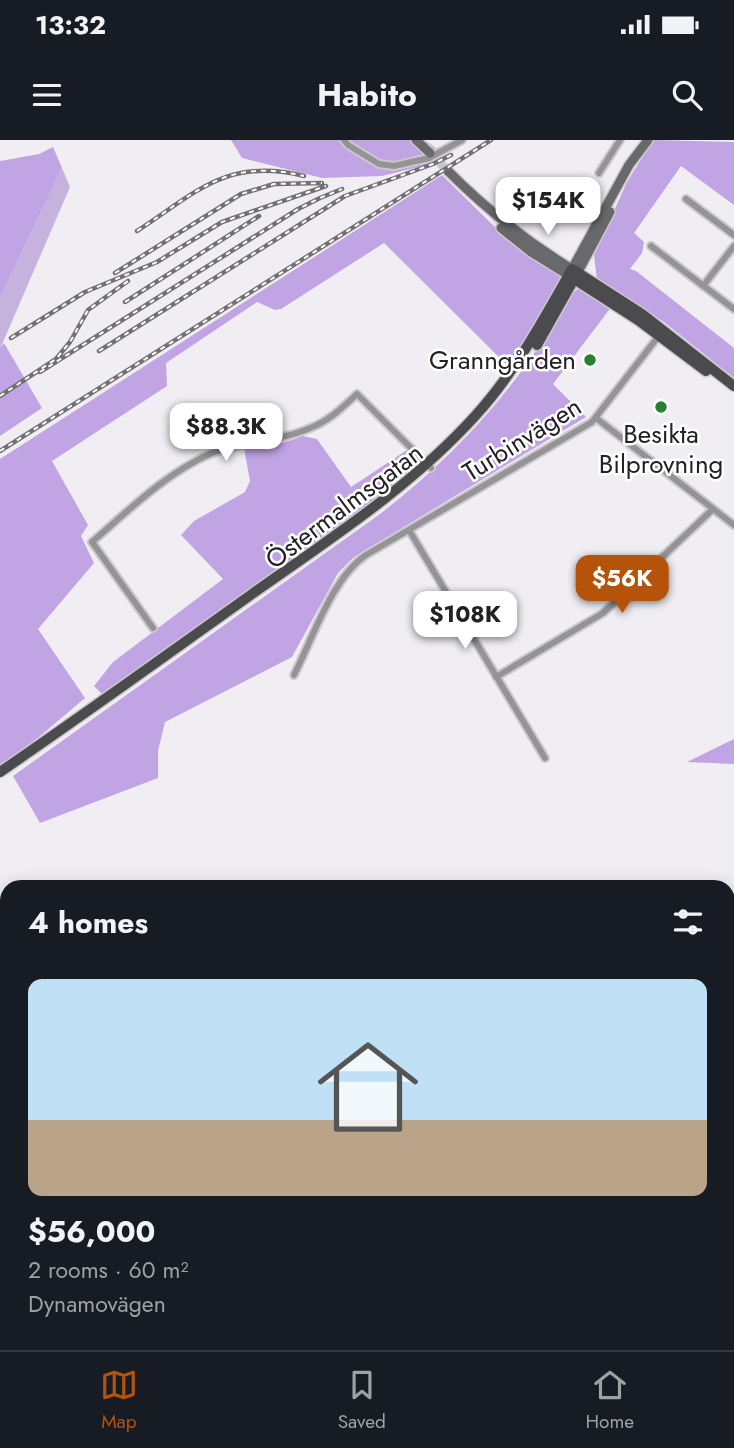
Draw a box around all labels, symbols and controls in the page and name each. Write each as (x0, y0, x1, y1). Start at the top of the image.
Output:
text: 13:32 (35, 6, 106, 44)
text: Habito (317, 72, 417, 118)
icon: menu (28, 76, 66, 114)
icon: search (668, 76, 706, 114)
pin: $154K (499, 178, 597, 237)
text: $154K (512, 183, 584, 217)
place label: Granngården (429, 341, 576, 379)
marker: Granngården (582, 352, 598, 368)
street label: Turbinvägen (455, 387, 589, 491)
marker: Besikta Bilprovning (653, 399, 669, 415)
pin: $88.3K (169, 404, 283, 463)
text: $88.3K (186, 409, 266, 443)
place label: Besikta Bilprovning (599, 415, 723, 483)
street label: Östermalmsgatan (257, 434, 431, 578)
pin: $56K (581, 556, 663, 615)
text: $56K (592, 561, 652, 595)
pin: $108K (416, 592, 514, 651)
text: $108K (429, 597, 501, 631)
text: 4 homes (28, 901, 148, 944)
icon: filters (669, 903, 707, 941)
icon: home (305, 1024, 431, 1150)
text: $56,000 (28, 1210, 155, 1253)
text: 2 rooms · 60 m² (28, 1253, 188, 1287)
text: Dynamovägen (28, 1287, 166, 1321)
tab: Map (100, 1366, 138, 1435)
tab: Saved (338, 1366, 386, 1435)
tab: Home (586, 1366, 634, 1435)

